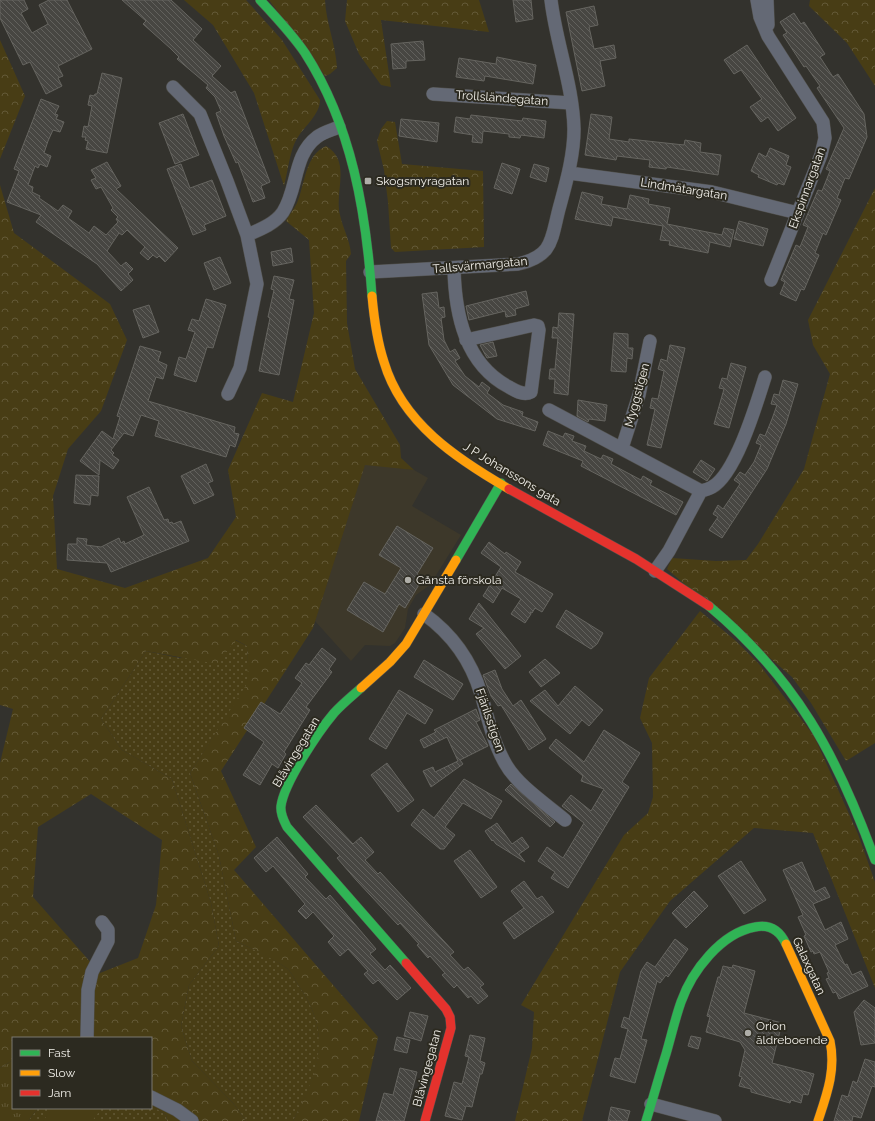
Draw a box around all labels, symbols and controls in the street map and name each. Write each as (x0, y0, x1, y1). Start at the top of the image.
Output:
street label: Trollsländegatan (455, 88, 549, 108)
street label: Ekspinnargatan (786, 145, 828, 231)
place label: Skogsmyragatan (376, 174, 469, 188)
street label: Lindmätargatan (640, 175, 728, 203)
marker: Skogsmyragatan (363, 176, 373, 186)
street label: Tallsvärmargatan (432, 254, 528, 276)
street label: Myggstigen (622, 362, 652, 428)
street label: J P Johanssons gata (461, 439, 563, 509)
place label: Gånsta förskola (416, 573, 501, 587)
marker: Gånsta förskola (403, 575, 413, 585)
street label: Fjärilsstigen (473, 686, 507, 754)
street label: Blåvingegatan (270, 714, 322, 790)
street label: Galaxgatan (790, 935, 828, 997)
place label: Orion äldreboende (756, 1019, 827, 1047)
street label: Blåvingegatan (410, 1028, 444, 1108)
marker: Orion äldreboende (743, 1028, 753, 1038)
legend (12, 1037, 152, 1109)
text: Fast (48, 1046, 71, 1060)
text: Slow (48, 1066, 75, 1080)
text: Jam (48, 1086, 71, 1100)

